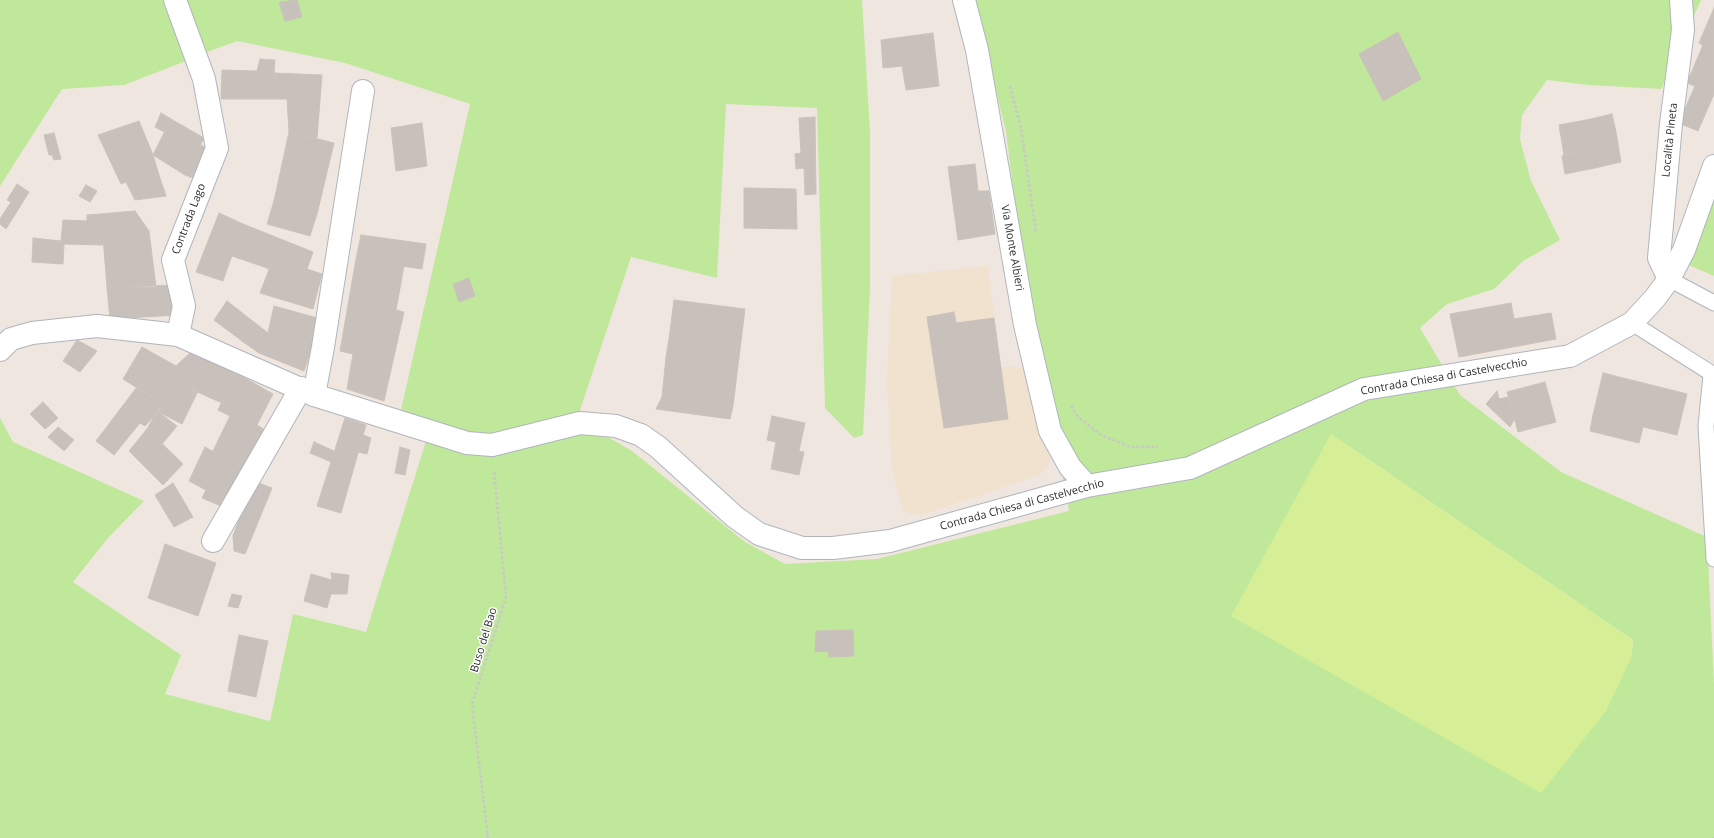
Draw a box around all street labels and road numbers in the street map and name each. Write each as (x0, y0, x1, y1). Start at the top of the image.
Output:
street label: Località Pineta (1660, 102, 1680, 178)
street label: Contrada Lago (169, 182, 209, 256)
street label: Via Monte Albieri (998, 204, 1026, 292)
street label: Contrada Chiesa di Castelvecchio (1360, 356, 1528, 398)
street label: Contrada Chiesa di Castelvecchio (939, 477, 1105, 533)
street label: Buso del Bao (468, 606, 500, 674)

